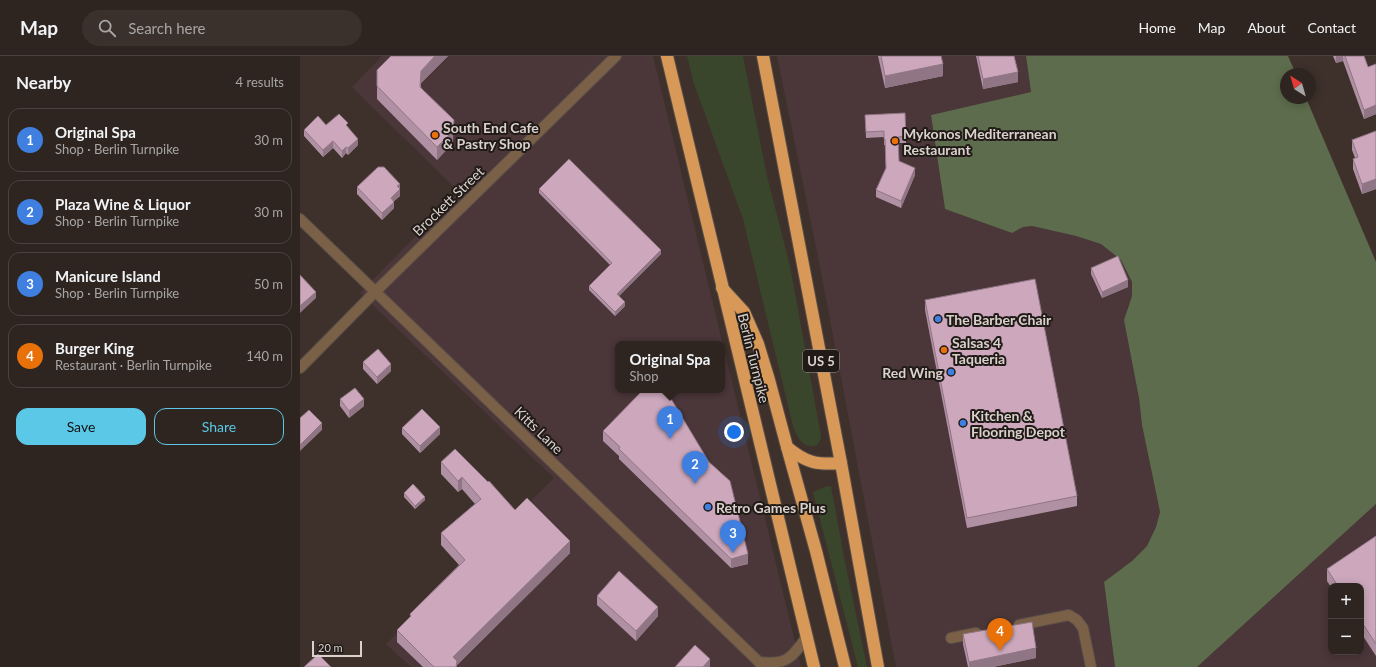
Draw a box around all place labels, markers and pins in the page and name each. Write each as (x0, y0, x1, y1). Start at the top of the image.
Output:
place label: South End Cafe & Pastry Shop (443, 119, 539, 152)
place label: Mykonos Mediterranean Restaurant (903, 125, 1057, 158)
marker: South End Cafe & Pastry Shop (430, 130, 440, 140)
marker: Mykonos Mediterranean Restaurant (890, 136, 900, 146)
place label: The Barber Chair (946, 311, 1052, 328)
marker: The Barber Chair (933, 314, 943, 324)
place label: Salsas 4 Taqueria (952, 334, 1005, 367)
marker: Salsas 4 Taqueria (939, 345, 949, 355)
place label: Red Wing (882, 364, 944, 381)
marker: Red Wing (946, 367, 956, 377)
pin: 1 (657, 406, 683, 439)
place label: Kitchen & Flooring Depot (971, 407, 1066, 440)
marker: Kitchen & Flooring Depot (958, 418, 968, 428)
pin: 2 (682, 451, 708, 484)
place label: Retro Games Plus (716, 499, 826, 516)
marker: Retro Games Plus (703, 502, 713, 512)
pin: 3 (720, 520, 746, 553)
pin: 4 (987, 618, 1013, 651)

